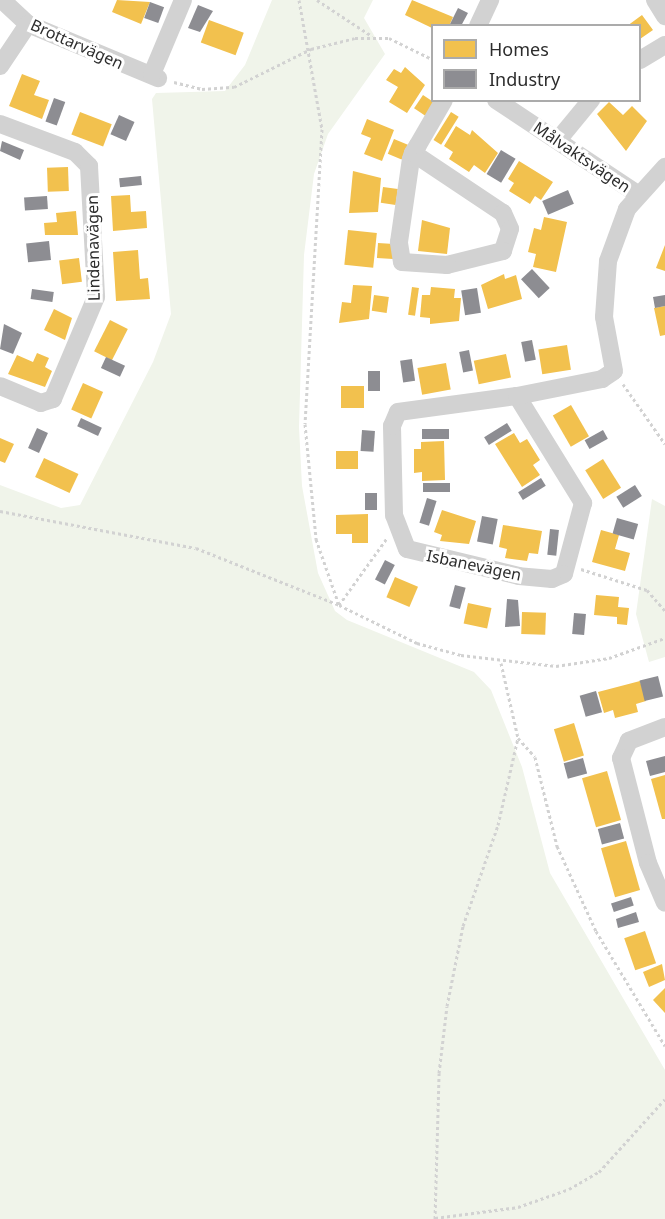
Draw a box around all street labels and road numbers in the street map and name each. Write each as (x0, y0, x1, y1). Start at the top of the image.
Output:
street label: Brottarvägen (28, 15, 126, 73)
street label: Målvaktsvägen (530, 118, 634, 196)
street label: Lindenavägen (82, 195, 104, 301)
street label: Isbanevägen (425, 546, 523, 584)

